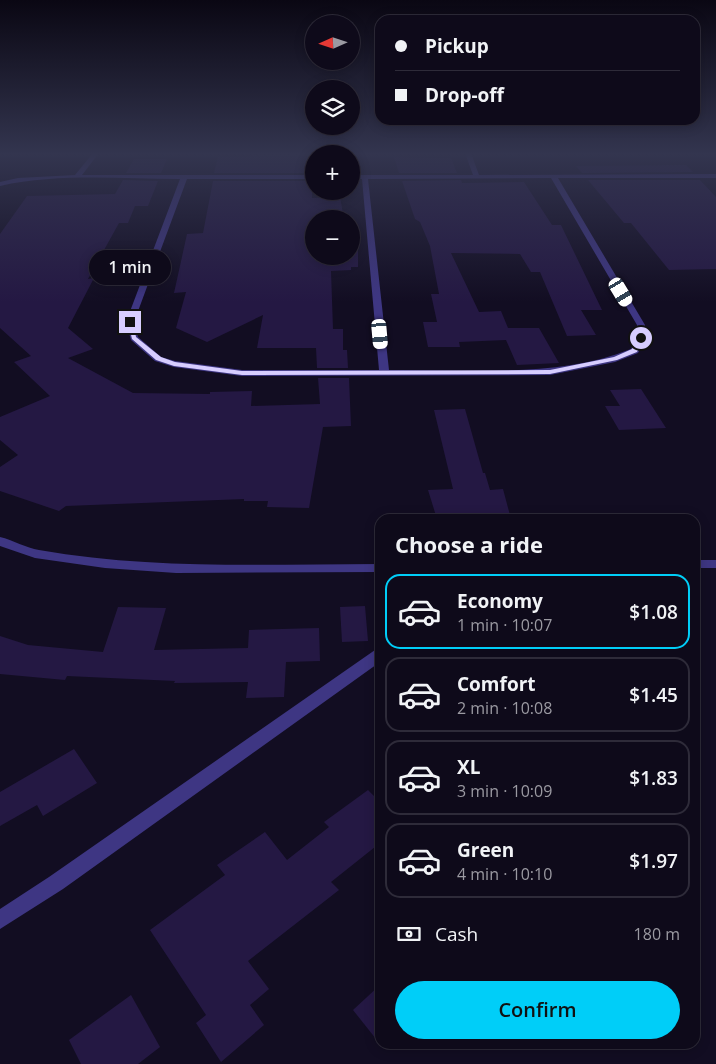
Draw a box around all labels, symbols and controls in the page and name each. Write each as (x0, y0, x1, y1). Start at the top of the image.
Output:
north arrow (305, 15, 360, 70)
map controls (305, 15, 360, 265)
text: Pickup (425, 33, 489, 59)
button: layers (305, 80, 360, 135)
text: Drop-off (425, 82, 504, 108)
button: + (305, 145, 360, 200)
button: − (305, 210, 360, 265)
callout: 1 min (89, 250, 171, 284)
text: 1 min (108, 256, 152, 278)
car (606, 275, 635, 309)
route end (119, 311, 141, 333)
car (371, 318, 388, 350)
route start (630, 327, 652, 349)
text: Choose a ride (395, 529, 543, 559)
text: Economy (457, 588, 543, 614)
icon: car (397, 589, 442, 634)
text: $1.08 (629, 599, 678, 625)
text: 1 min · 10:07 (457, 614, 552, 636)
text: Comfort (457, 671, 536, 697)
icon: car (397, 672, 442, 717)
text: $1.45 (629, 682, 678, 708)
text: 2 min · 10:08 (457, 697, 552, 719)
text: XL (457, 754, 480, 780)
icon: car (397, 755, 442, 800)
text: $1.83 (629, 765, 678, 791)
text: 3 min · 10:09 (457, 780, 552, 802)
text: Green (457, 837, 514, 863)
icon: car (397, 838, 442, 883)
text: $1.97 (629, 848, 678, 874)
text: 4 min · 10:10 (457, 863, 552, 885)
icon: cash (395, 920, 423, 948)
text: Cash (435, 921, 478, 947)
text: 180 m (634, 923, 680, 945)
button: Confirm (395, 981, 680, 1039)

